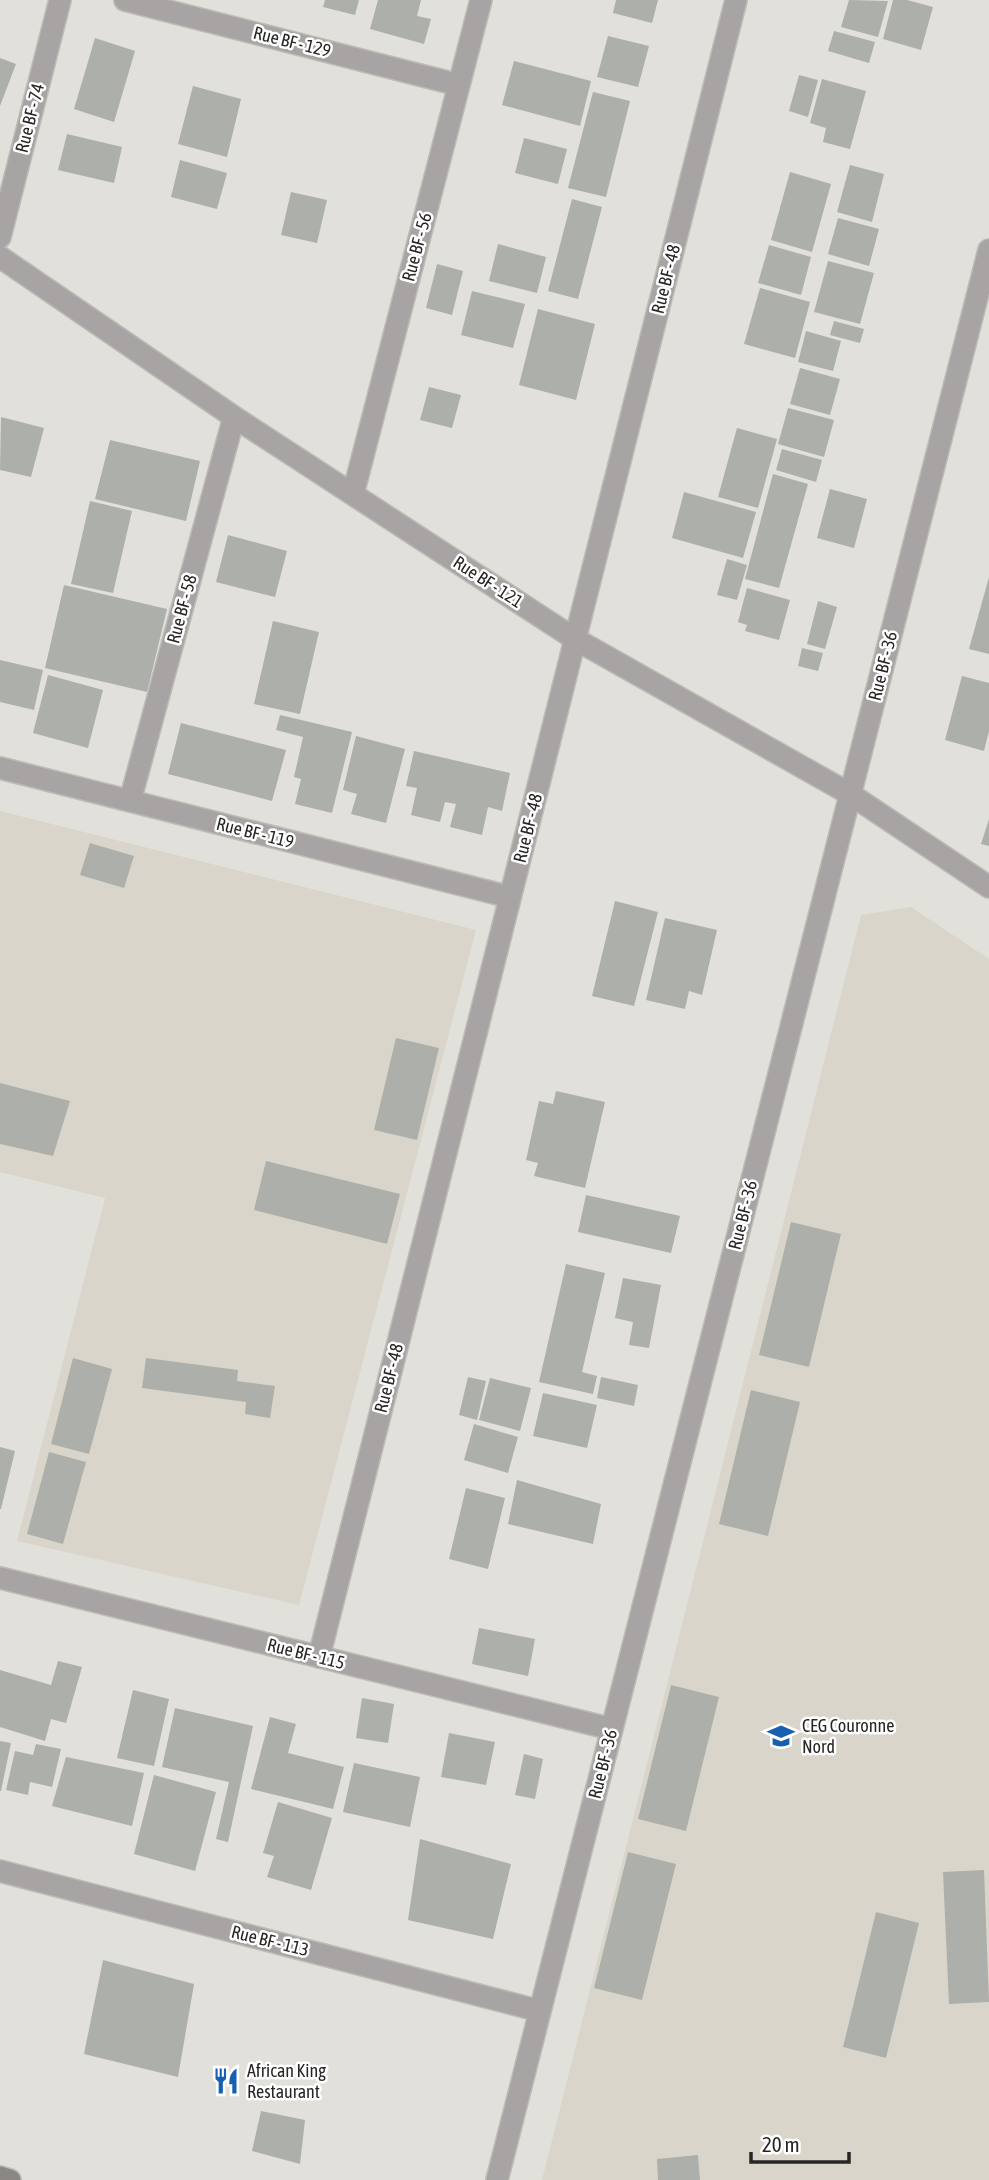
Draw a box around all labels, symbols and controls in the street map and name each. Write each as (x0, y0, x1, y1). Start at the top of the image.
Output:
street label: Rue BF - 129 (251, 22, 333, 61)
street label: Rue BF - 74 (11, 81, 48, 155)
street label: Rue BF - 56 (397, 210, 436, 284)
street label: Rue BF - 48 (647, 242, 684, 316)
street label: Rue BF - 121 (449, 551, 527, 612)
street label: Rue BF - 58 (162, 572, 201, 646)
street label: Rue BF - 36 (864, 629, 901, 703)
street label: Rue BF - 48 (509, 791, 546, 865)
street label: Rue BF - 119 (214, 813, 296, 852)
street label: Rue BF - 36 (724, 1178, 761, 1252)
street label: Rue BF - 48 (370, 1341, 407, 1415)
street label: Rue BF - 115 (265, 1634, 347, 1673)
place label: CEG Couronne Nord (802, 1715, 894, 1757)
school or university icon: CEG Couronne Nord (766, 1721, 796, 1751)
street label: Rue BF - 36 (584, 1727, 621, 1801)
street label: Rue BF - 113 (229, 1921, 311, 1960)
place label: African King Restaurant (247, 2060, 326, 2102)
restaurant icon: African King Restaurant (211, 2066, 241, 2096)
scale bar (751, 2120, 849, 2164)
text: 20 m (762, 2132, 800, 2156)

